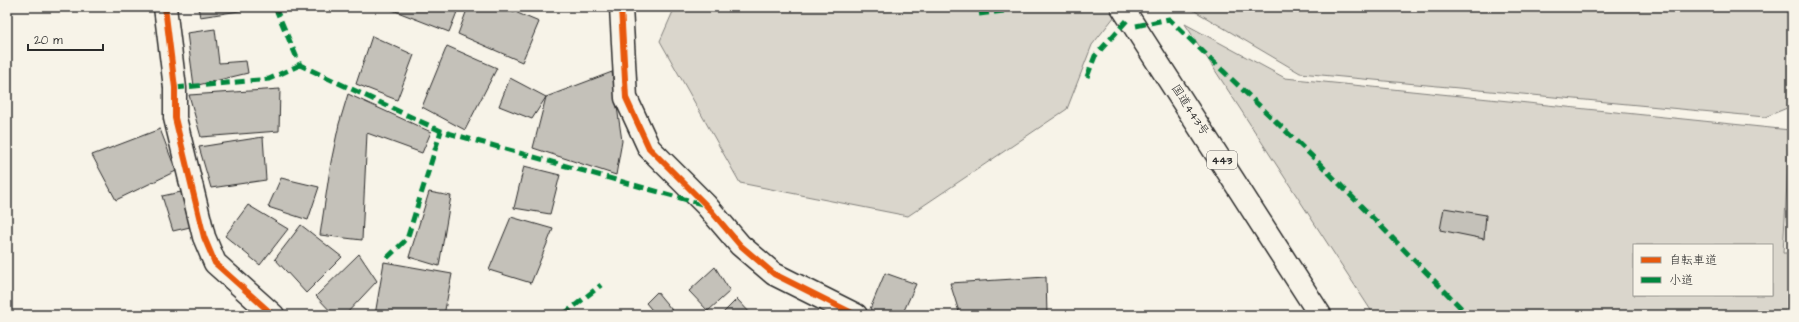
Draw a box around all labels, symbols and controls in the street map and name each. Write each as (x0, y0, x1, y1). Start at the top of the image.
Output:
scale bar (28, 26, 103, 52)
text: 20 m (34, 32, 63, 49)
street label: 国道443号 (1167, 81, 1213, 139)
road number: 443 (1207, 151, 1237, 169)
legend (1633, 244, 1773, 296)
text: 自転車道 (1669, 252, 1717, 269)
text: 小道 (1669, 272, 1693, 289)

